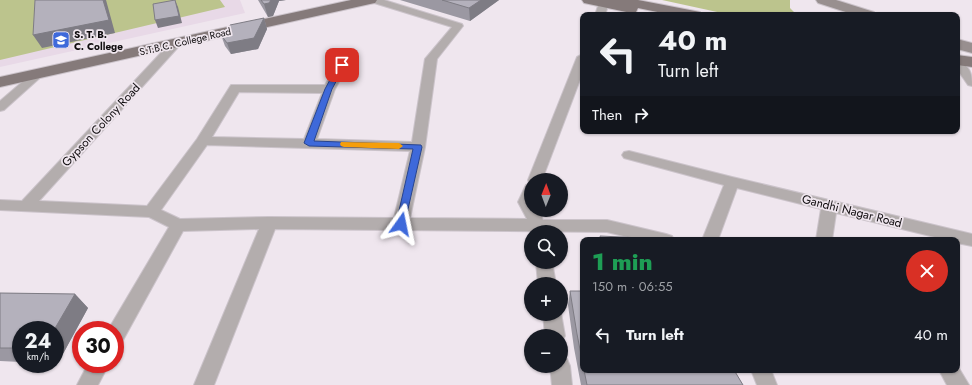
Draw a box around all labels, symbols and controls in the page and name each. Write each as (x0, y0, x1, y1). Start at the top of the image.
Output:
text: 40 m (658, 20, 727, 61)
street label: S.T.B.C. College Road (138, 24, 232, 59)
place label: S. T. B. C. College (74, 27, 123, 54)
icon: left (592, 28, 644, 80)
school or university icon: S. T. B. C. College (51, 30, 71, 50)
pin (325, 48, 359, 82)
icon: arrive (331, 54, 353, 76)
text: Turn left (658, 58, 718, 84)
street label: Gypson Colony Road (58, 79, 144, 171)
text: Then (592, 104, 622, 126)
icon: right (630, 104, 652, 126)
north arrow (524, 173, 568, 217)
map controls (524, 173, 568, 373)
street label: Gandhi Nagar Road (800, 190, 904, 232)
position arrow (380, 203, 422, 245)
button: search (524, 225, 568, 269)
text: 1 min (592, 244, 653, 279)
button: close (906, 250, 948, 292)
button: + (524, 277, 568, 321)
text: 150 m · 06:55 (592, 277, 673, 296)
speed limit sign: 30 (72, 321, 124, 373)
icon: left (592, 324, 614, 346)
text: Turn left (626, 324, 684, 346)
text: 40 m (914, 324, 948, 346)
text: 24 (24, 327, 52, 356)
button: − (524, 329, 568, 373)
text: km/h (27, 349, 49, 364)

